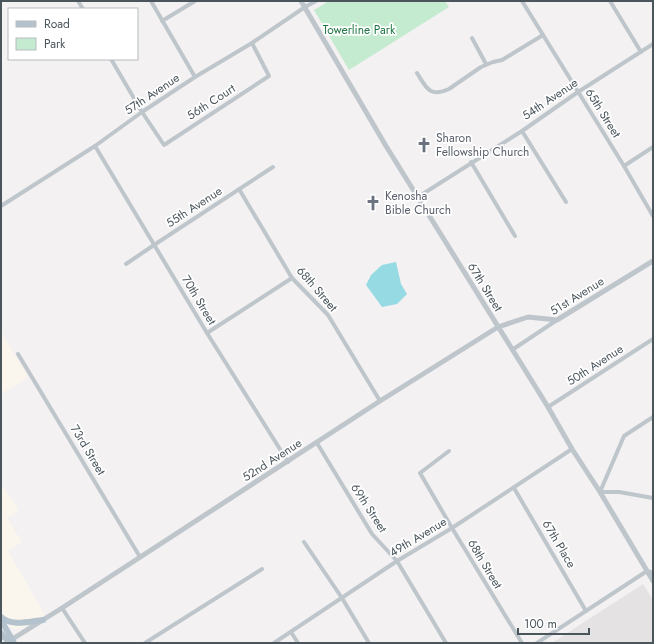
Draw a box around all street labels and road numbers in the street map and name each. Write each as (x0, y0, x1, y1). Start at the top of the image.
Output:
street label: 57th Avenue (121, 69, 183, 119)
street label: 54th Avenue (518, 74, 582, 124)
street label: 56th Court (183, 80, 239, 124)
street label: 65th Street (581, 85, 625, 141)
street label: 55th Avenue (162, 182, 226, 232)
street label: 67th Street (463, 259, 507, 315)
street label: 68th Street (292, 262, 342, 316)
street label: 70th Street (177, 272, 221, 328)
street label: 51st Avenue (546, 272, 608, 320)
street label: 50th Avenue (563, 340, 627, 390)
street label: 73rd Street (66, 421, 110, 479)
street label: 52nd Avenue (239, 434, 305, 486)
street label: 69th Street (346, 480, 392, 536)
street label: 49th Avenue (386, 513, 450, 561)
street label: 67th Place (538, 517, 580, 571)
street label: 68th Street (463, 536, 507, 592)

